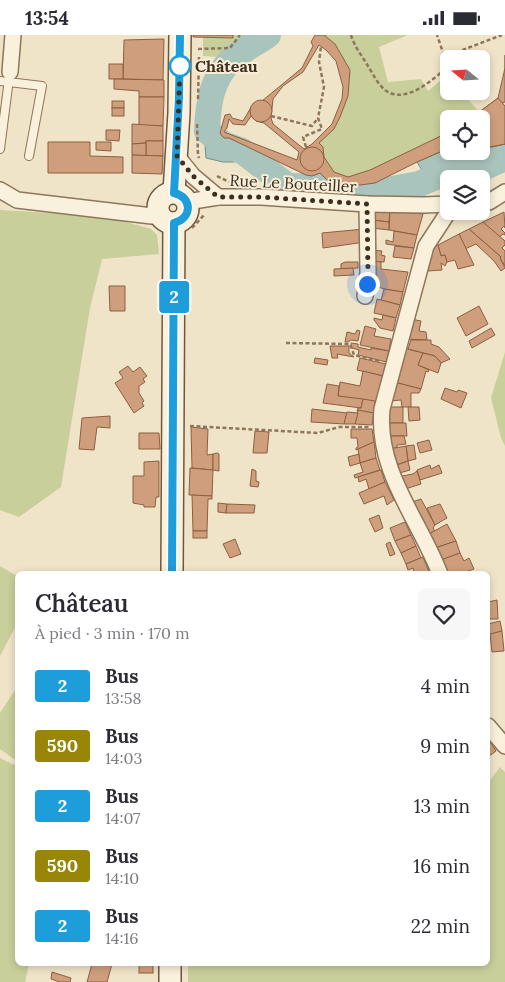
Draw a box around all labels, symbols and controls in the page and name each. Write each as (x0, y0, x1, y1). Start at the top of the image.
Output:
text: 13:54 (25, 6, 69, 30)
north arrow (440, 50, 490, 100)
map controls (440, 50, 490, 220)
marker: Château (169, 55, 191, 77)
place label: Château (195, 56, 258, 76)
button: locate (440, 110, 490, 160)
street label: Rue Le Bouteiller (229, 170, 357, 196)
button: layers (440, 170, 490, 220)
your location (355, 272, 380, 297)
line badge: 2 (158, 281, 190, 313)
text: 2 (169, 285, 179, 308)
text: Château (35, 588, 128, 619)
button: heart (418, 588, 470, 640)
text: À pied · 3 min · 170 m (35, 623, 190, 643)
text: Bus (105, 664, 138, 688)
text: 2 (58, 674, 67, 697)
text: 4 min (421, 674, 470, 698)
text: 13:58 (105, 688, 141, 708)
text: Bus (105, 724, 138, 748)
text: 590 (47, 734, 78, 757)
text: 9 min (420, 734, 470, 758)
text: 14:03 (105, 748, 142, 768)
text: Bus (105, 784, 138, 808)
text: 2 (58, 794, 67, 817)
text: 13 min (414, 794, 470, 818)
text: 14:07 (105, 808, 140, 828)
text: Bus (105, 844, 138, 868)
text: 590 (47, 854, 78, 877)
text: 16 min (413, 854, 470, 878)
text: 14:10 (105, 868, 139, 888)
text: Bus (105, 904, 138, 928)
text: 2 (58, 914, 67, 937)
text: 22 min (411, 914, 470, 938)
text: 14:16 (105, 928, 139, 948)

